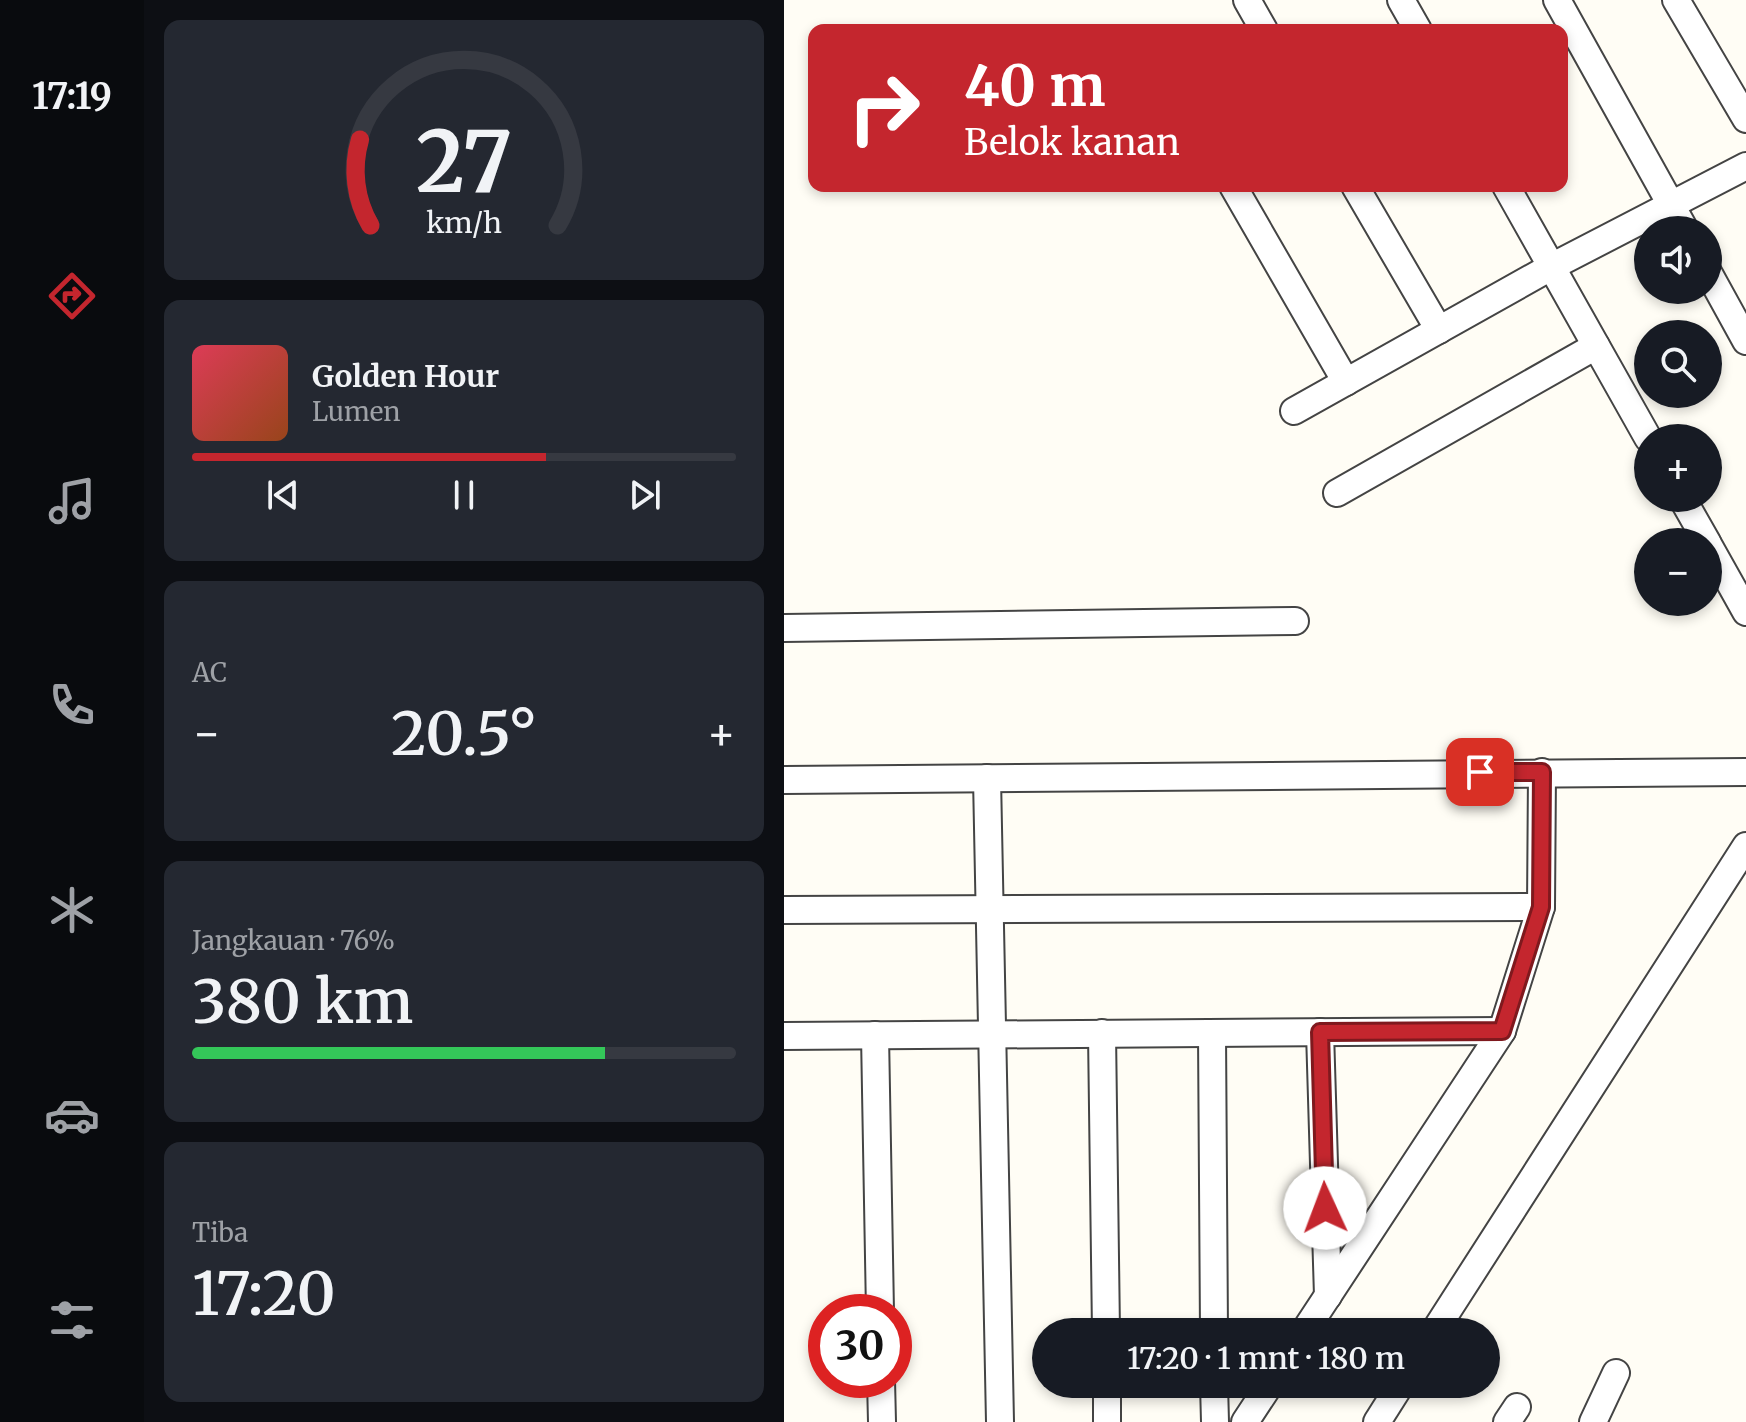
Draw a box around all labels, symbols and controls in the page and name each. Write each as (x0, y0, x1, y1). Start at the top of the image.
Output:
text: 40 m (964, 51, 1106, 121)
icon: right (832, 56, 936, 160)
text: 17:19 (32, 74, 112, 119)
text: 27 (416, 110, 512, 215)
text: Belok kanan (964, 120, 1180, 165)
text: km/h (426, 205, 502, 241)
map controls (1634, 216, 1722, 616)
button: sound (1634, 216, 1722, 304)
icon: directions (44, 268, 100, 324)
button: search (1634, 320, 1722, 408)
text: Golden Hour (312, 357, 499, 395)
text: Lumen (312, 395, 401, 428)
button: + (1634, 424, 1722, 512)
icon: music (44, 473, 100, 529)
icon: previous (261, 473, 305, 517)
icon: pause (442, 473, 486, 517)
icon: next (623, 473, 667, 517)
button: − (1634, 528, 1722, 616)
text: AC (192, 656, 227, 689)
icon: phone (44, 677, 100, 733)
text: 20.5° (391, 696, 537, 771)
text: − (192, 706, 221, 761)
text: + (707, 706, 736, 761)
pin (1446, 738, 1514, 806)
icon: arrive (1458, 750, 1502, 794)
icon: climate (44, 882, 100, 938)
text: Jangkauan · 76% (192, 924, 395, 957)
text: 380 km (192, 964, 413, 1039)
icon: car (44, 1087, 100, 1143)
position arrow (1283, 1166, 1367, 1250)
text: Tiba (192, 1216, 248, 1249)
text: 17:20 (192, 1256, 336, 1331)
icon: filters (44, 1292, 100, 1348)
speed limit sign: 30 (808, 1294, 912, 1398)
text: 17:20 · 1 mnt · 180 m (1127, 1339, 1405, 1377)

